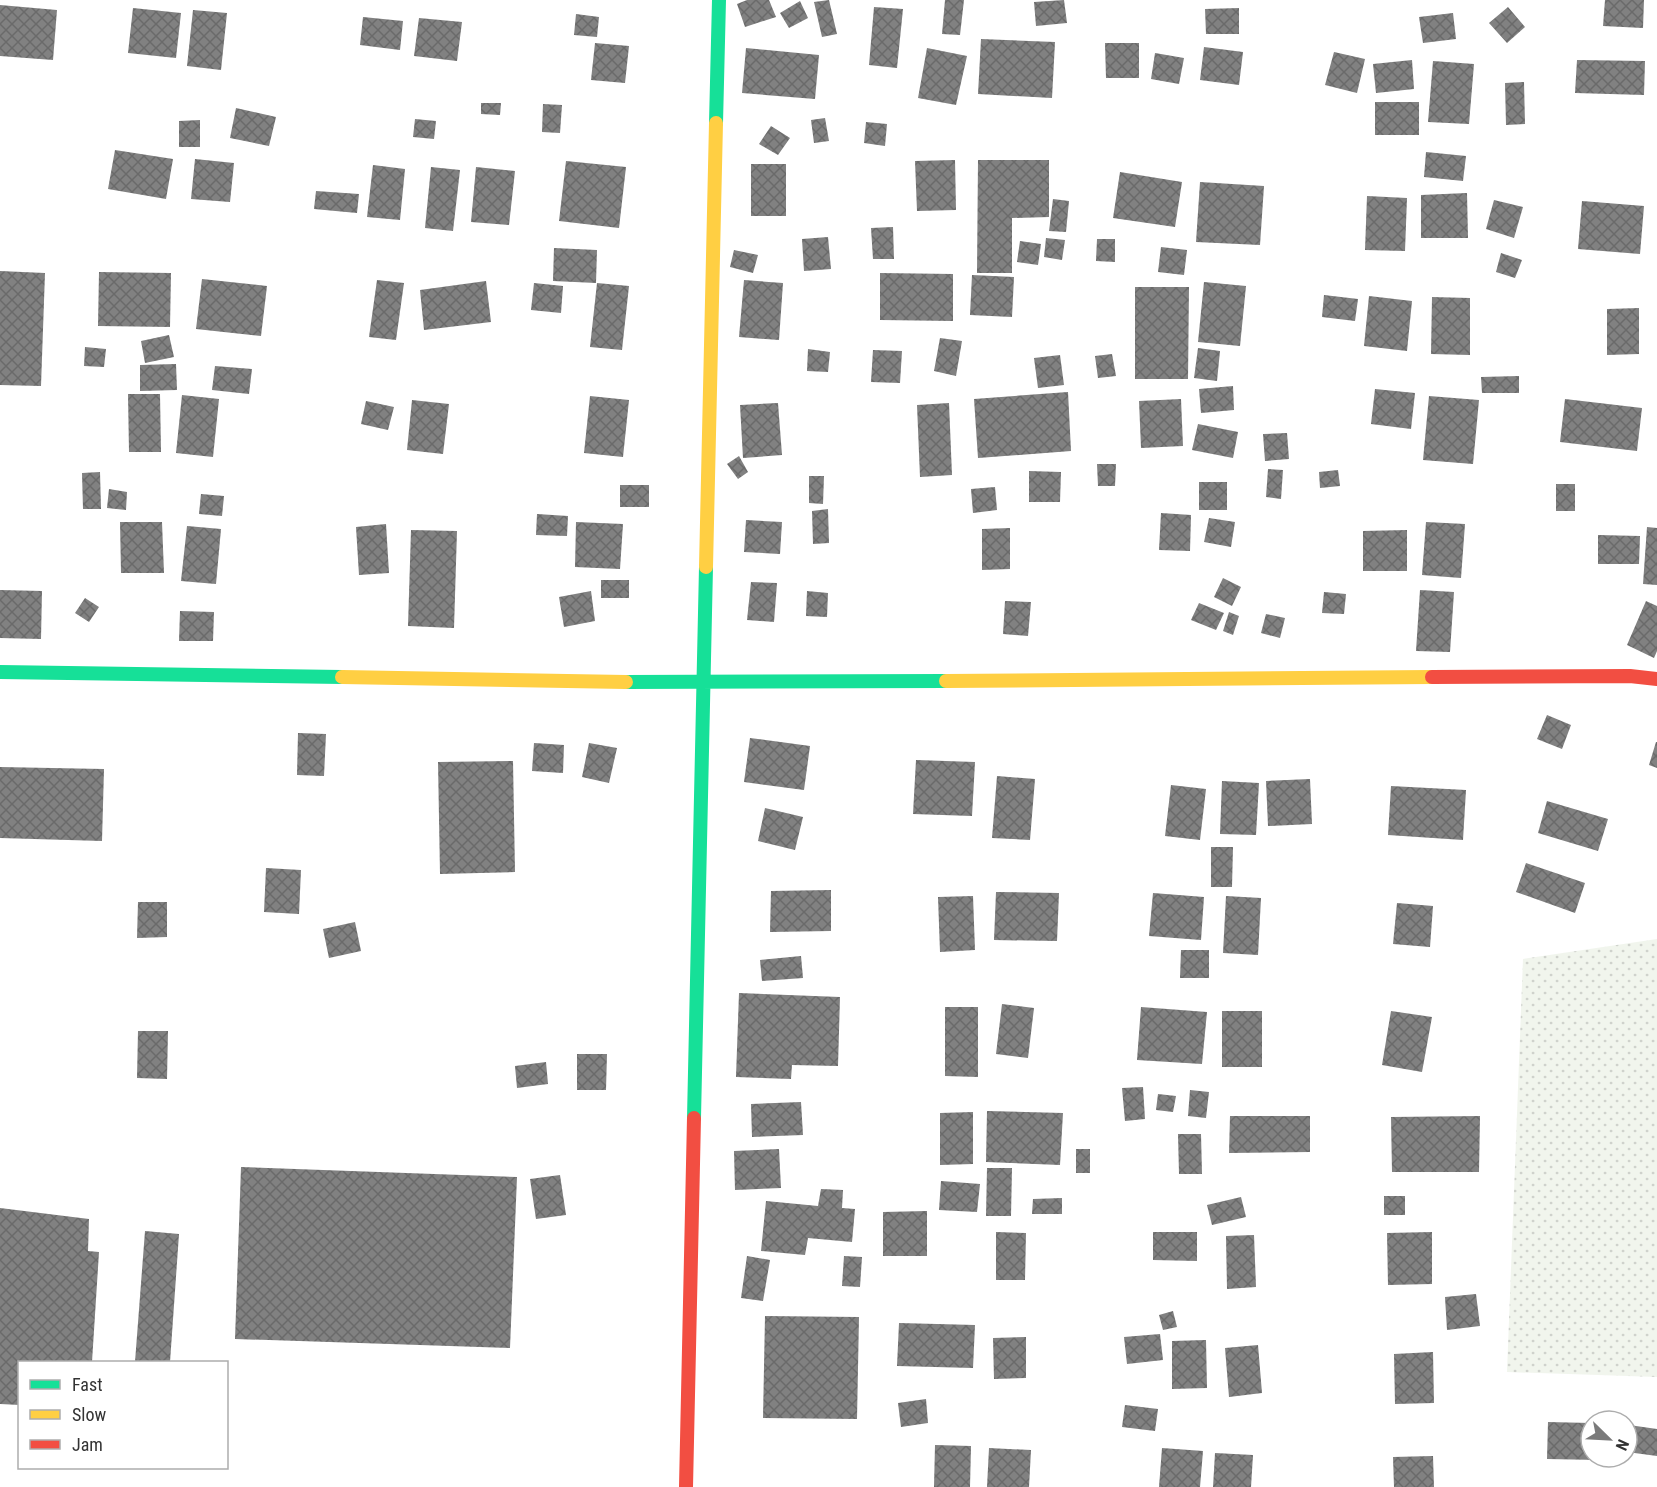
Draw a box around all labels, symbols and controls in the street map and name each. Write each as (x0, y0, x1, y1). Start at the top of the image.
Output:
legend (18, 1361, 228, 1469)
text: Fast (72, 1374, 103, 1395)
text: Slow (72, 1404, 107, 1425)
north arrow (1579, 1409, 1639, 1469)
text: Jam (72, 1434, 103, 1455)
text: N (1612, 1437, 1633, 1453)

